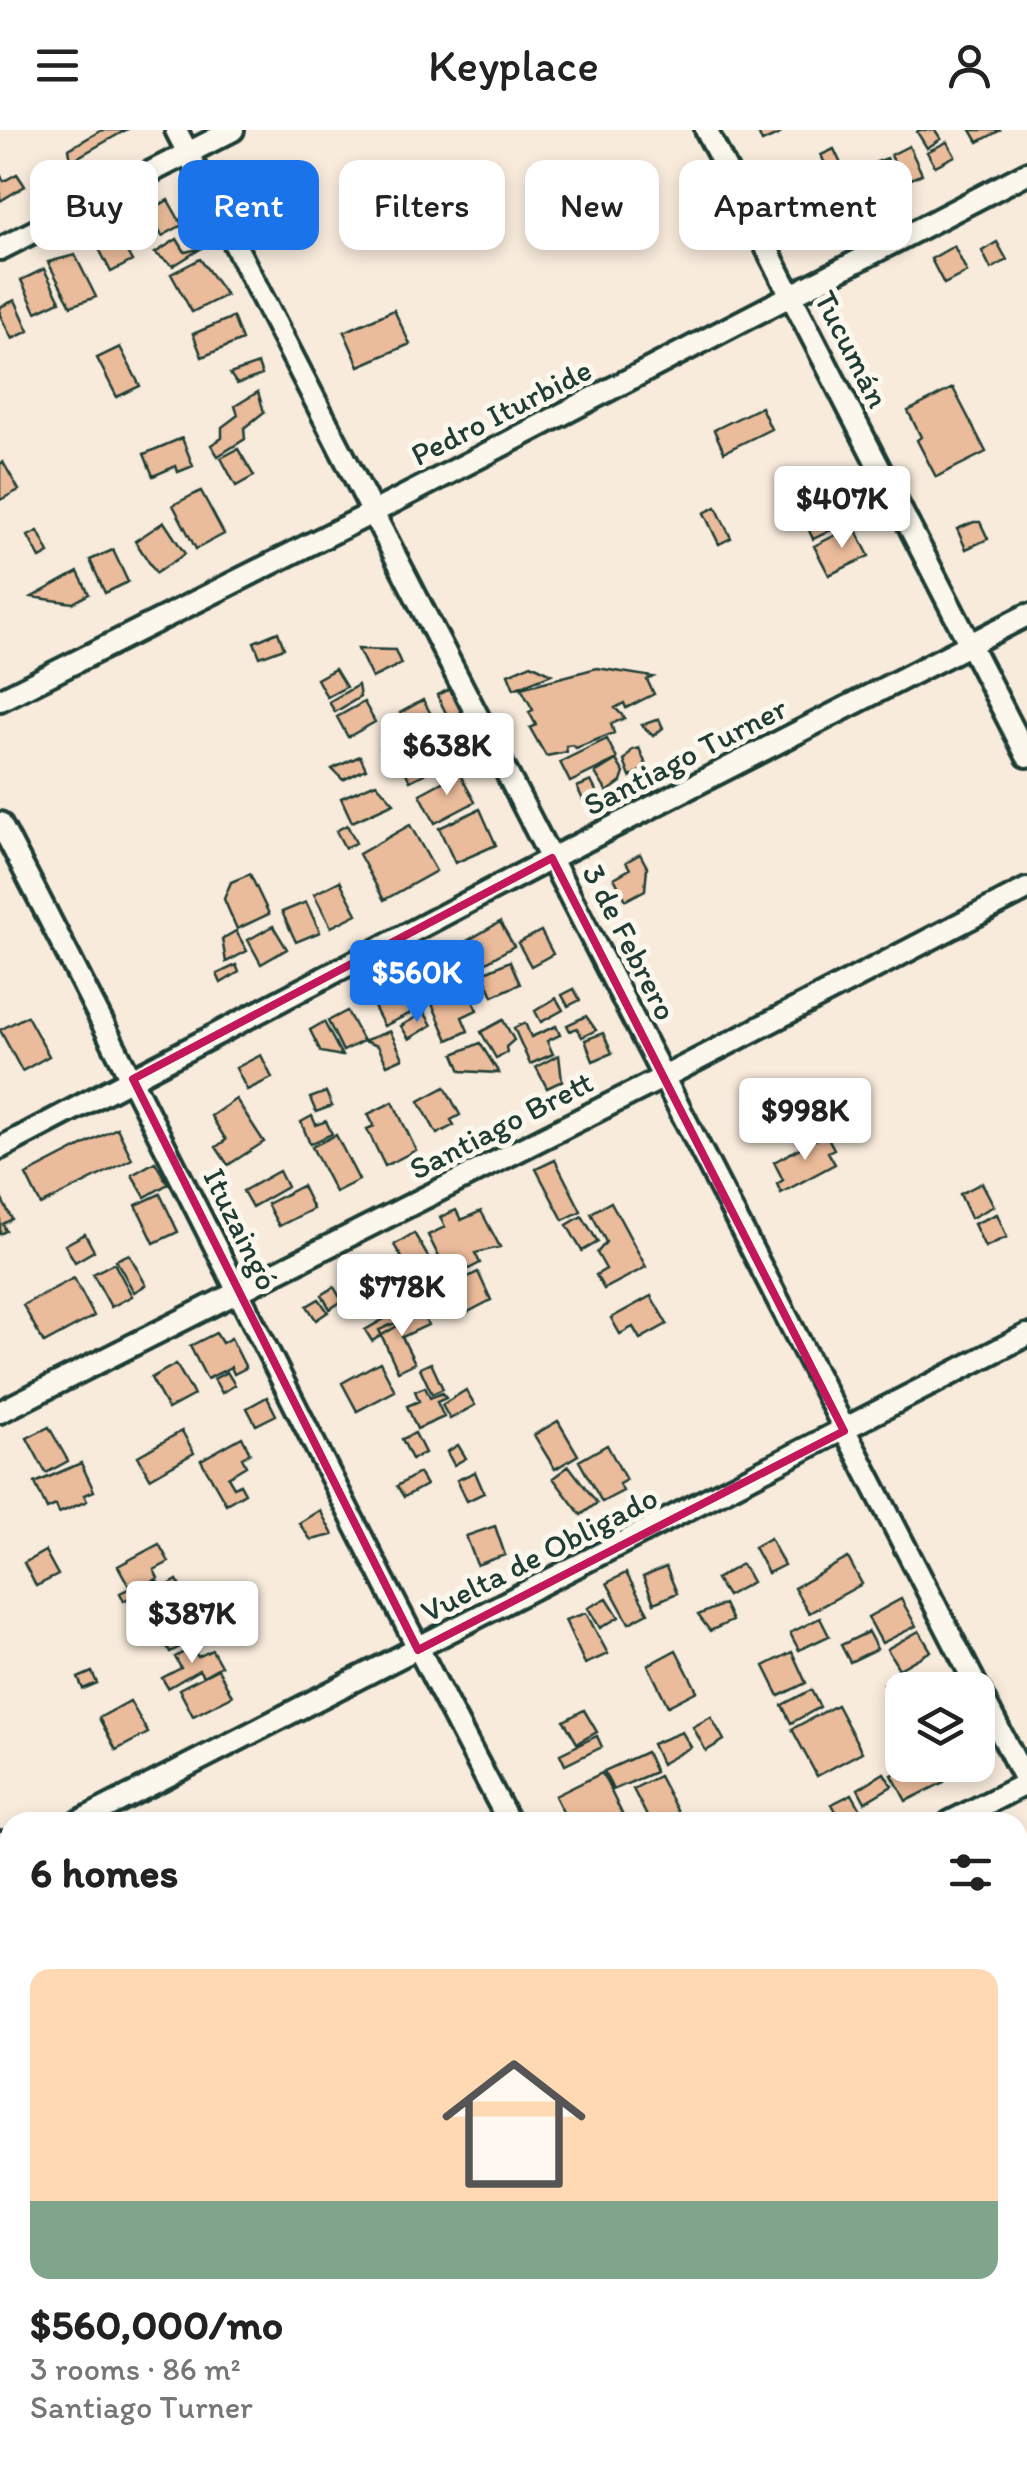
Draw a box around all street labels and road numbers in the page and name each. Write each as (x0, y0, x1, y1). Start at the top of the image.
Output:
street label: Tucumán (806, 284, 898, 414)
street label: Pedro Iturbide (404, 350, 598, 474)
street label: Santiago Turner (577, 688, 793, 824)
street label: 3 de Febrero (574, 858, 686, 1026)
street label: Santiago Brett (403, 1062, 599, 1188)
street label: Ituzaingó (195, 1162, 287, 1296)
street label: Vuelta de Obligado (414, 1478, 664, 1630)

